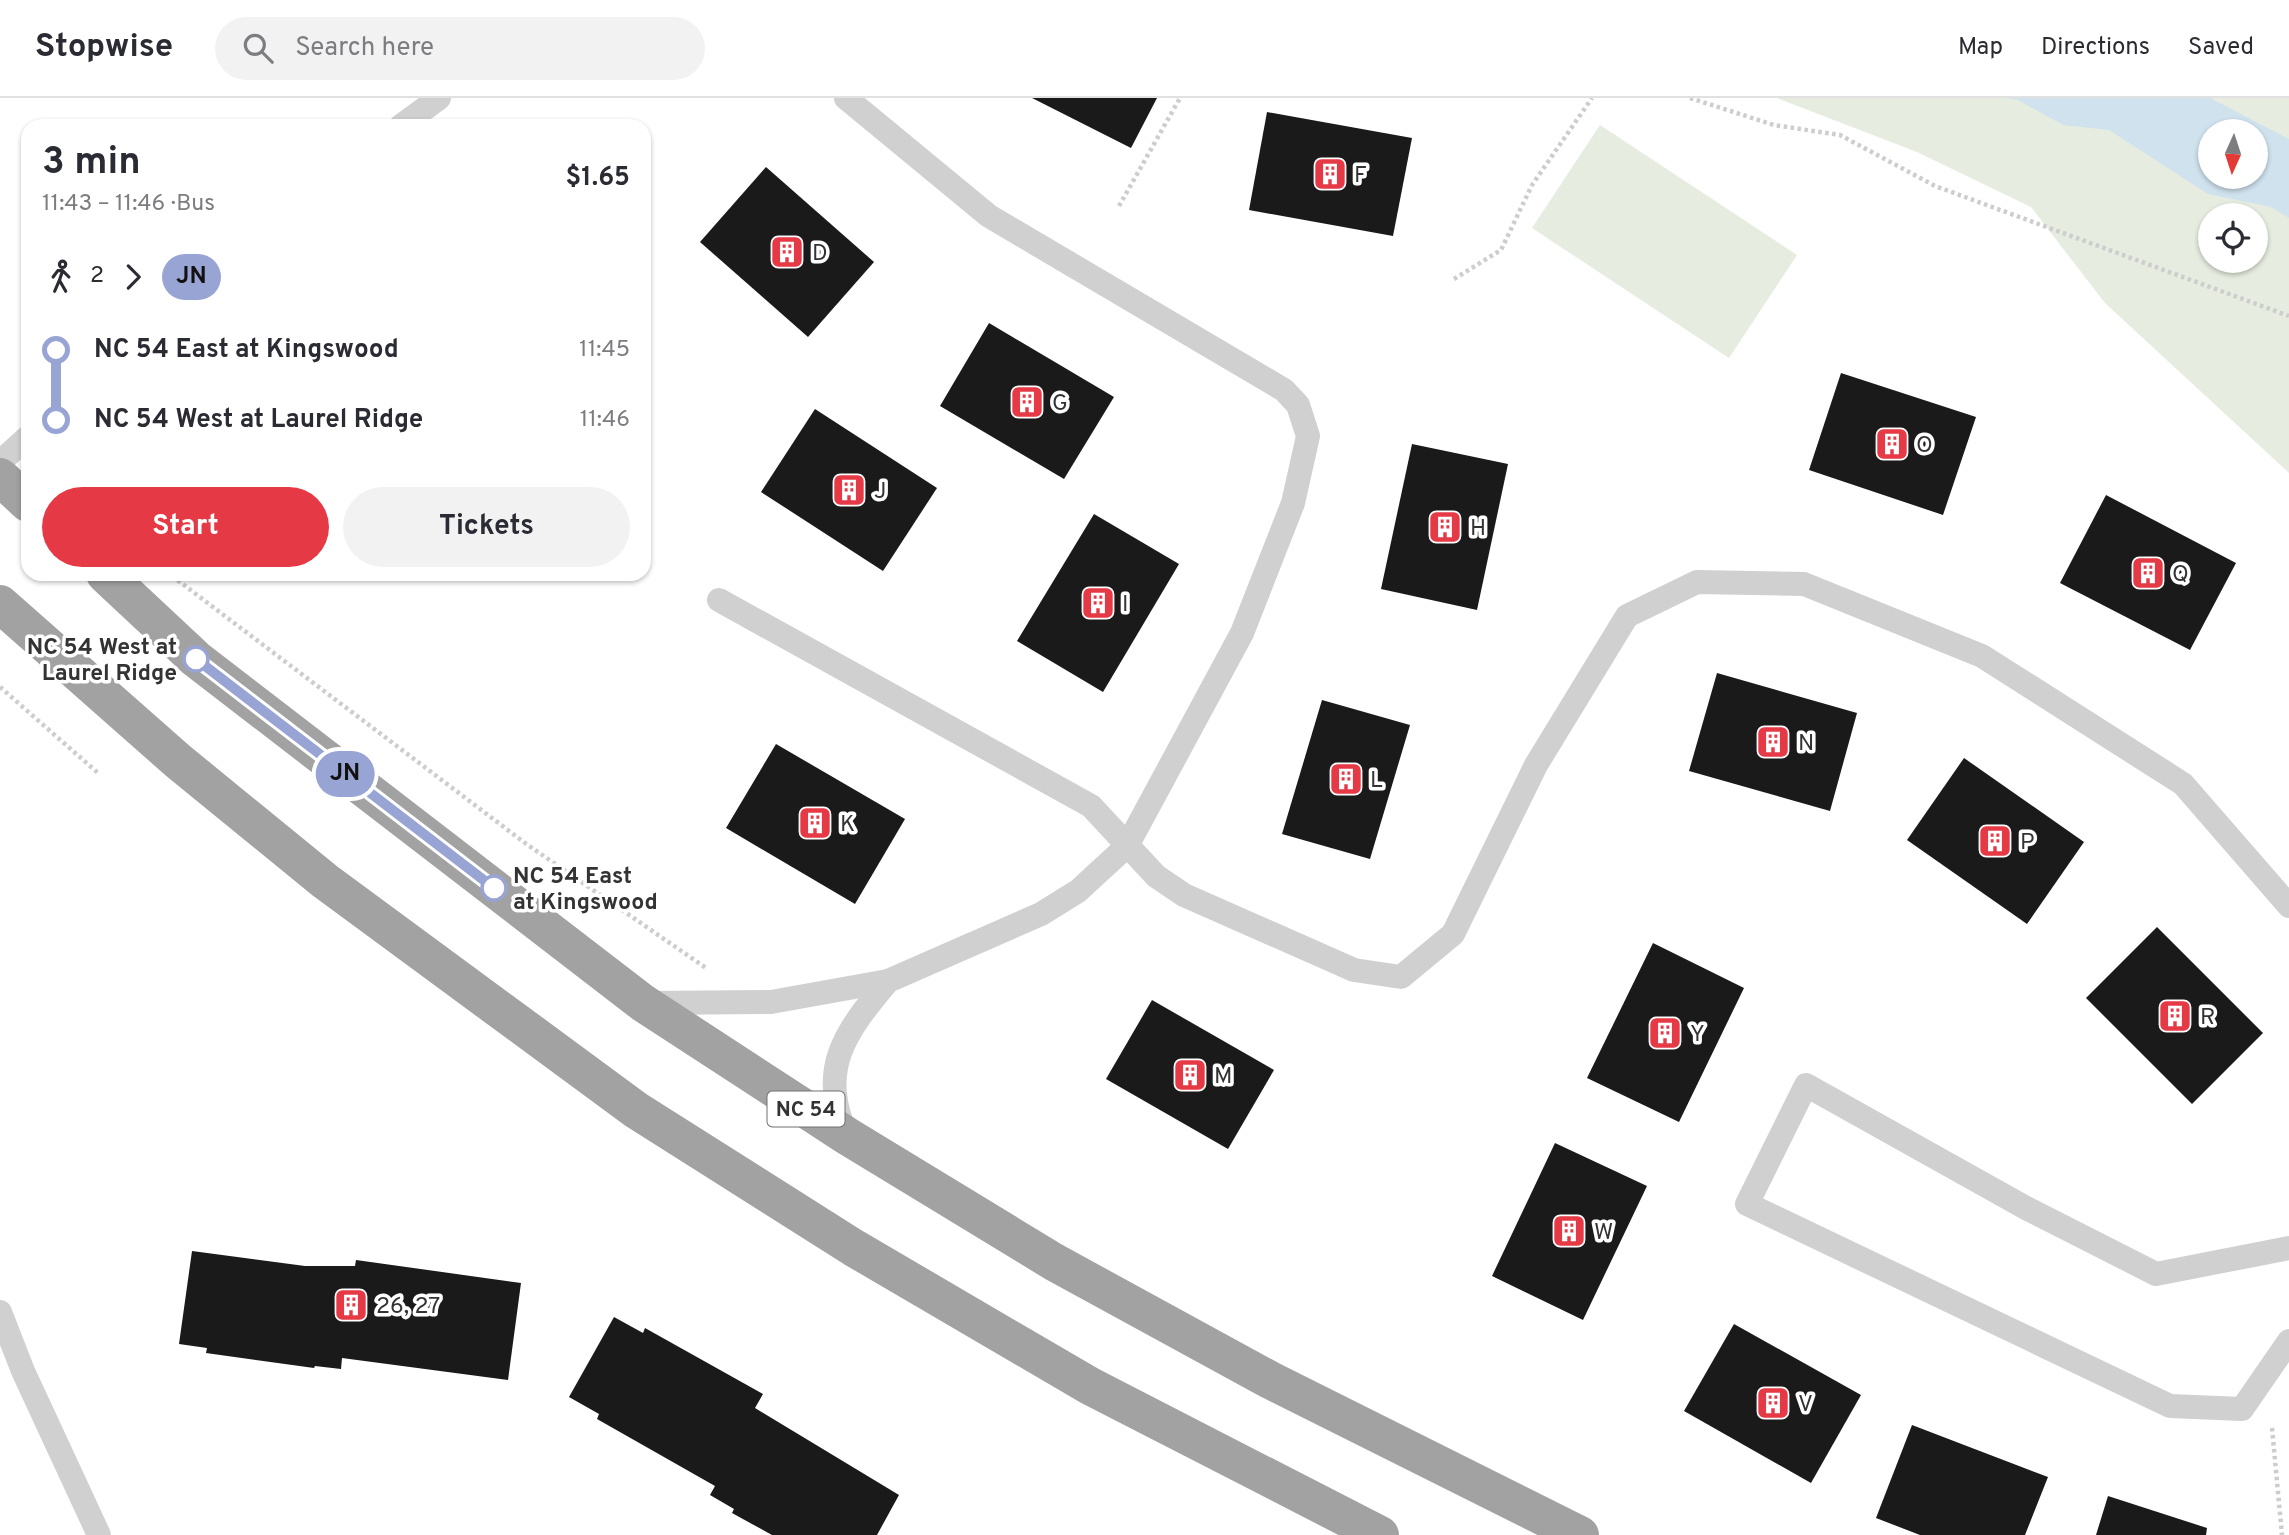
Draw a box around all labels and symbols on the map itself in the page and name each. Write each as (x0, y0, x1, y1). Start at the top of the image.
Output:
north arrow (2198, 119, 2268, 189)
building icon: F (1311, 155, 1349, 193)
place label: F (1354, 162, 1367, 191)
building icon: D (768, 233, 806, 271)
place label: D (812, 240, 828, 269)
building icon: G (1008, 383, 1046, 421)
place label: G (1052, 390, 1068, 419)
building icon: O (1873, 425, 1911, 463)
place label: O (1916, 432, 1933, 461)
building icon: J (830, 471, 868, 509)
place label: J (874, 478, 887, 507)
building icon: H (1426, 508, 1464, 546)
place label: H (1470, 515, 1486, 544)
building icon: Q (2129, 554, 2167, 592)
place label: Q (2172, 561, 2189, 590)
building icon: I (1079, 584, 1117, 622)
place label: I (1122, 591, 1129, 620)
place label: NC 54 West at Laurel Ridge (27, 634, 177, 689)
marker: NC 54 West at Laurel Ridge (183, 646, 209, 672)
building icon: N (1754, 723, 1792, 761)
place label: N (1798, 730, 1814, 759)
line badge: JN (314, 751, 376, 797)
building icon: L (1327, 760, 1365, 798)
place label: L (1370, 767, 1383, 796)
building icon: K (796, 804, 834, 842)
place label: K (840, 811, 855, 840)
building icon: P (1976, 822, 2014, 860)
place label: P (2020, 829, 2035, 858)
place label: NC 54 East at Kingswood (513, 863, 658, 918)
marker: NC 54 East at Kingswood (481, 875, 507, 901)
building icon: R (2156, 997, 2194, 1035)
place label: R (2200, 1004, 2215, 1033)
building icon: Y (1646, 1014, 1684, 1052)
place label: Y (1690, 1021, 1705, 1050)
building icon: M (1171, 1056, 1209, 1094)
place label: M (1214, 1063, 1233, 1092)
road number: NC 54 (768, 1091, 844, 1126)
building icon: W (1550, 1212, 1588, 1250)
place label: W (1594, 1219, 1613, 1248)
building icon: 26, 27 (332, 1286, 370, 1324)
place label: 26, 27 (376, 1293, 440, 1322)
building icon: V (1754, 1384, 1792, 1422)
place label: V (1798, 1391, 1813, 1420)

